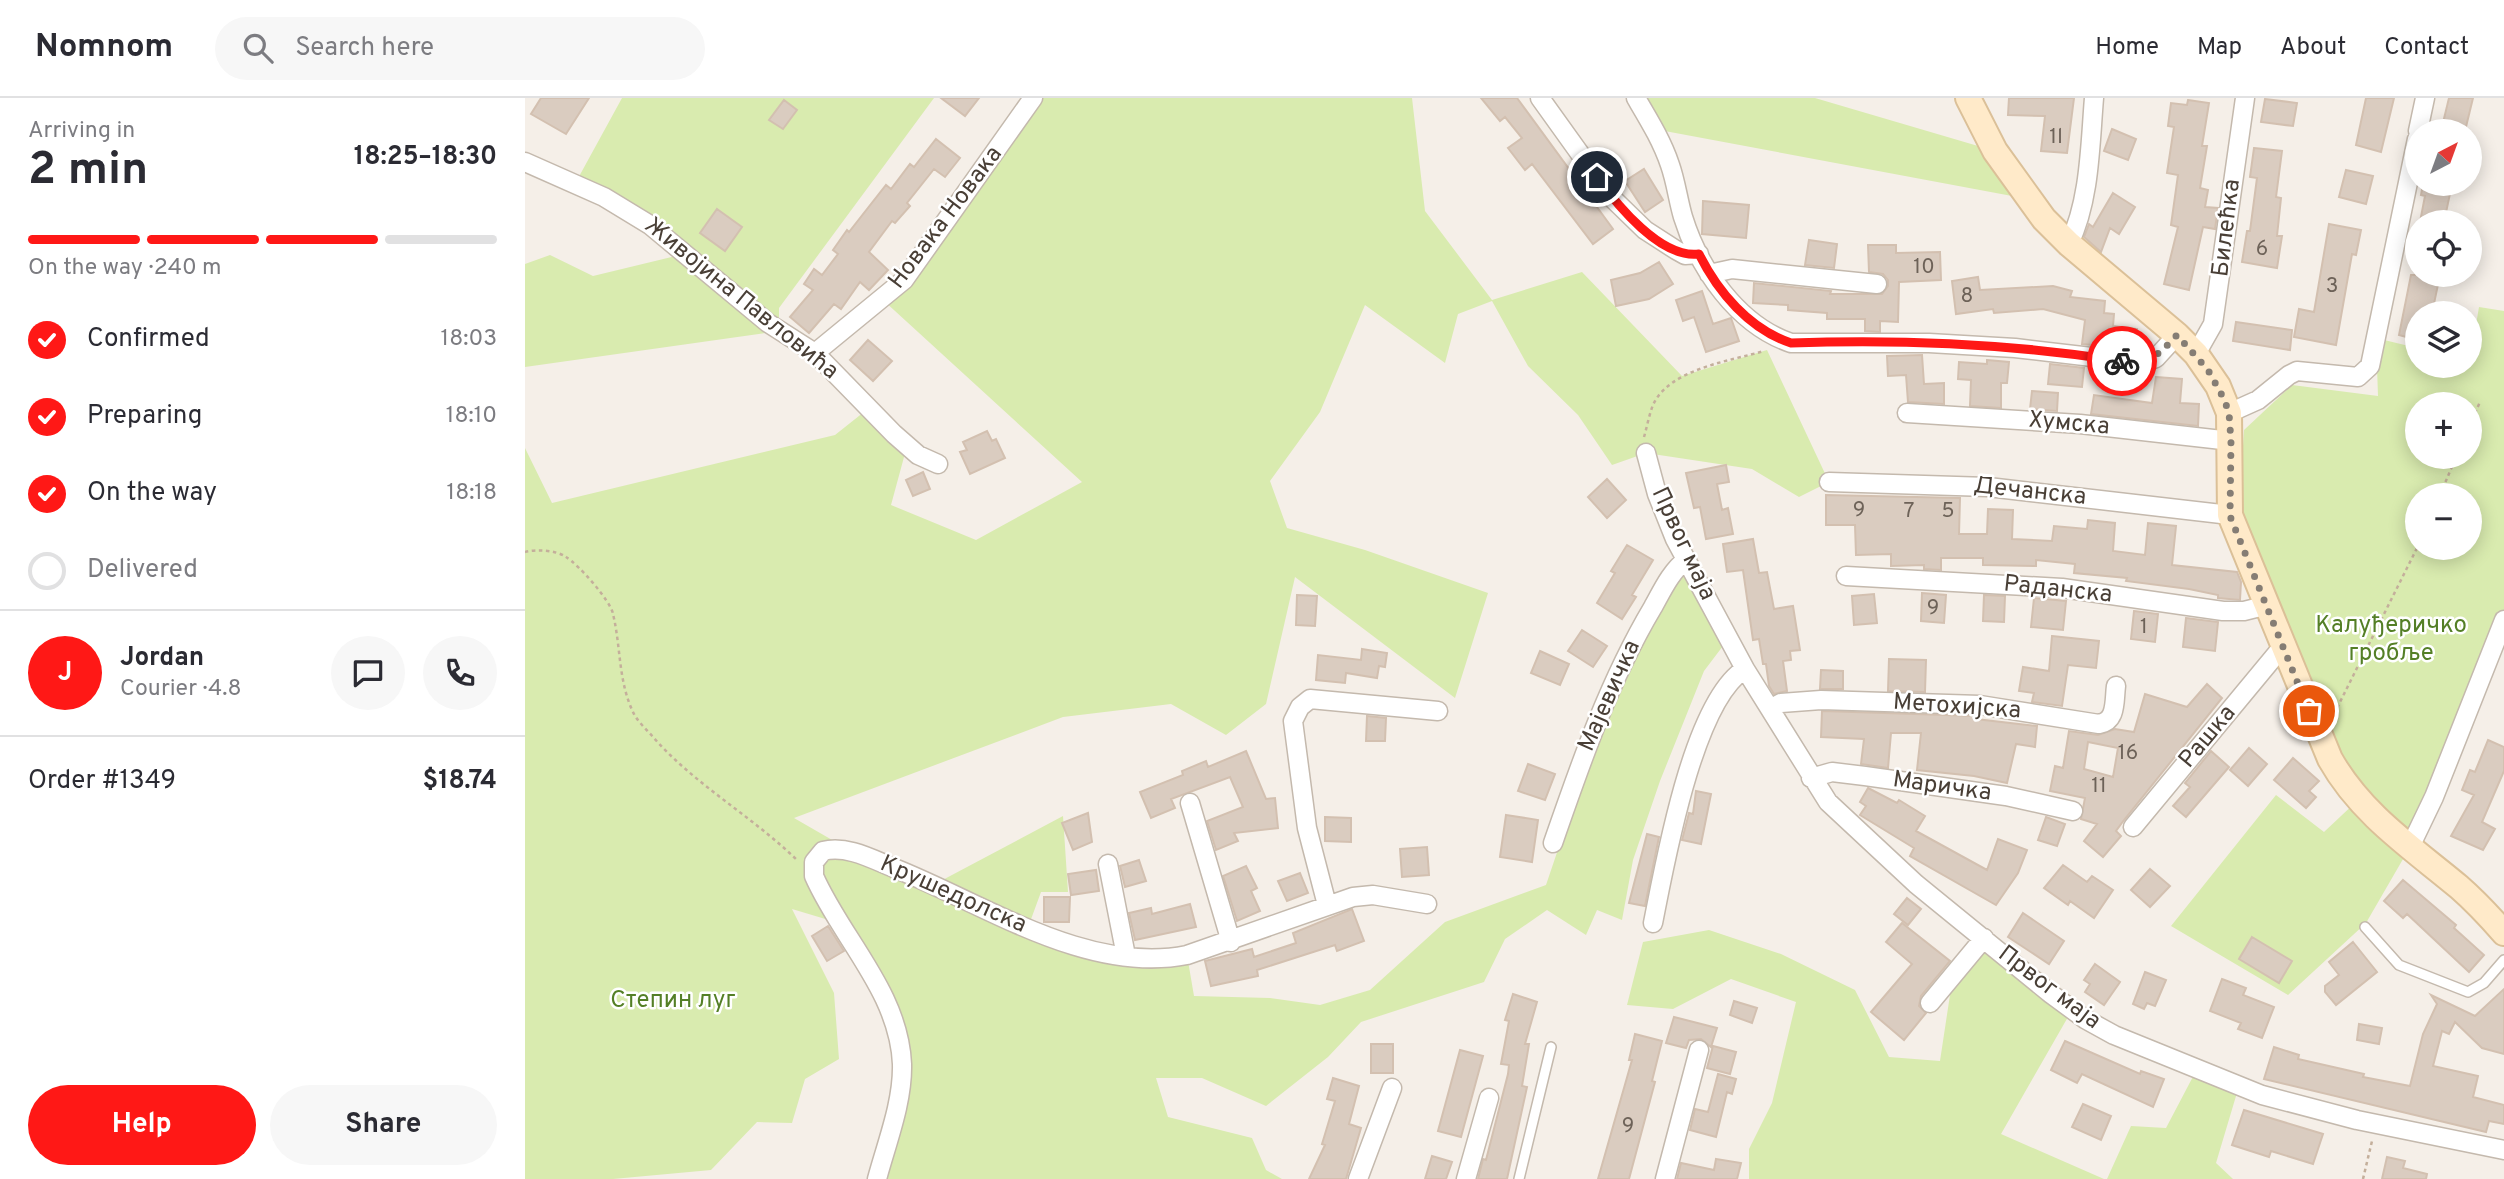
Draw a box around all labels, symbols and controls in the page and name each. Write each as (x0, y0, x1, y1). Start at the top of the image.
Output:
search box (215, 17, 705, 80)
text: Nomnom (35, 27, 173, 69)
icon: search (239, 29, 277, 67)
text: Search here (295, 32, 434, 65)
text: Home (2095, 33, 2159, 63)
text: Map (2197, 33, 2242, 63)
text: About (2280, 33, 2346, 63)
text: Contact (2384, 33, 2469, 63)
text: Arriving in (28, 117, 135, 146)
north arrow (2405, 119, 2481, 196)
map controls (2405, 119, 2482, 560)
house number: 1l (2049, 124, 2063, 151)
street label: Новака Новака (882, 140, 1010, 296)
text: 18:25–18:30 (354, 141, 497, 174)
text: 2 min (28, 142, 148, 201)
pin (1567, 147, 1627, 207)
icon: home (1578, 158, 1616, 196)
street label: Билећка (2206, 177, 2248, 279)
button: locate (2405, 210, 2482, 287)
street label: Живојина Павловића (638, 211, 844, 387)
house number: 6 (2256, 236, 2268, 263)
text: On the way · 240 m (28, 254, 222, 283)
house number: 10 (1913, 254, 1935, 281)
house number: 3 (2326, 273, 2338, 300)
house number: 8 (1961, 283, 1973, 310)
button: layers (2405, 301, 2482, 378)
icon: check (28, 321, 66, 359)
text: Confirmed (87, 323, 210, 356)
text: 18:03 (441, 325, 497, 354)
courier (2087, 326, 2157, 396)
icon: bike (2103, 342, 2141, 380)
button: + (2405, 392, 2482, 469)
icon: check (28, 398, 66, 436)
text: Preparing (87, 400, 202, 433)
text: 18:10 (446, 402, 497, 431)
street label: Хумска (2027, 406, 2111, 442)
street label: Дечанска (1972, 471, 2088, 513)
icon: check (28, 475, 66, 513)
text: On the way (87, 477, 217, 510)
text: 18:18 (447, 479, 497, 508)
street label: Првог маја (1644, 483, 1722, 605)
button: − (2405, 483, 2482, 560)
house number: 9 (1853, 497, 1865, 524)
house number: 7 (1904, 498, 1915, 525)
house number: 5 (1941, 498, 1955, 525)
text: Delivered (87, 554, 198, 587)
street label: Раданска (2002, 569, 2114, 611)
house number: 9 (1927, 595, 1939, 622)
park label: Калуђеричко гробље (2315, 611, 2467, 669)
house number: 1 (2140, 614, 2148, 641)
button: chat (331, 636, 405, 710)
button: phone (423, 636, 497, 710)
street label: Мајевичка (1572, 636, 1648, 756)
text: Jordan (120, 642, 204, 675)
text: J (58, 657, 72, 690)
text: Courier · 4.8 (120, 675, 241, 704)
pin (2279, 681, 2339, 741)
street label: Метохијска (1892, 688, 2022, 726)
icon: bag (2290, 692, 2328, 730)
street label: Рашка (2173, 699, 2243, 775)
house number: 16 (2118, 740, 2138, 767)
text: Order #1349 (28, 765, 176, 798)
text: $18.74 (423, 765, 497, 798)
street label: Маричка (1891, 765, 1993, 809)
house number: 11 (2091, 773, 2107, 800)
street label: Крушедолска (875, 849, 1031, 941)
street label: Првог маја (1992, 940, 2106, 1036)
park label: Степин луг (610, 986, 736, 1016)
button: Help (28, 1085, 256, 1165)
button: Share (270, 1085, 497, 1165)
house number: 9 (1622, 1113, 1634, 1140)

